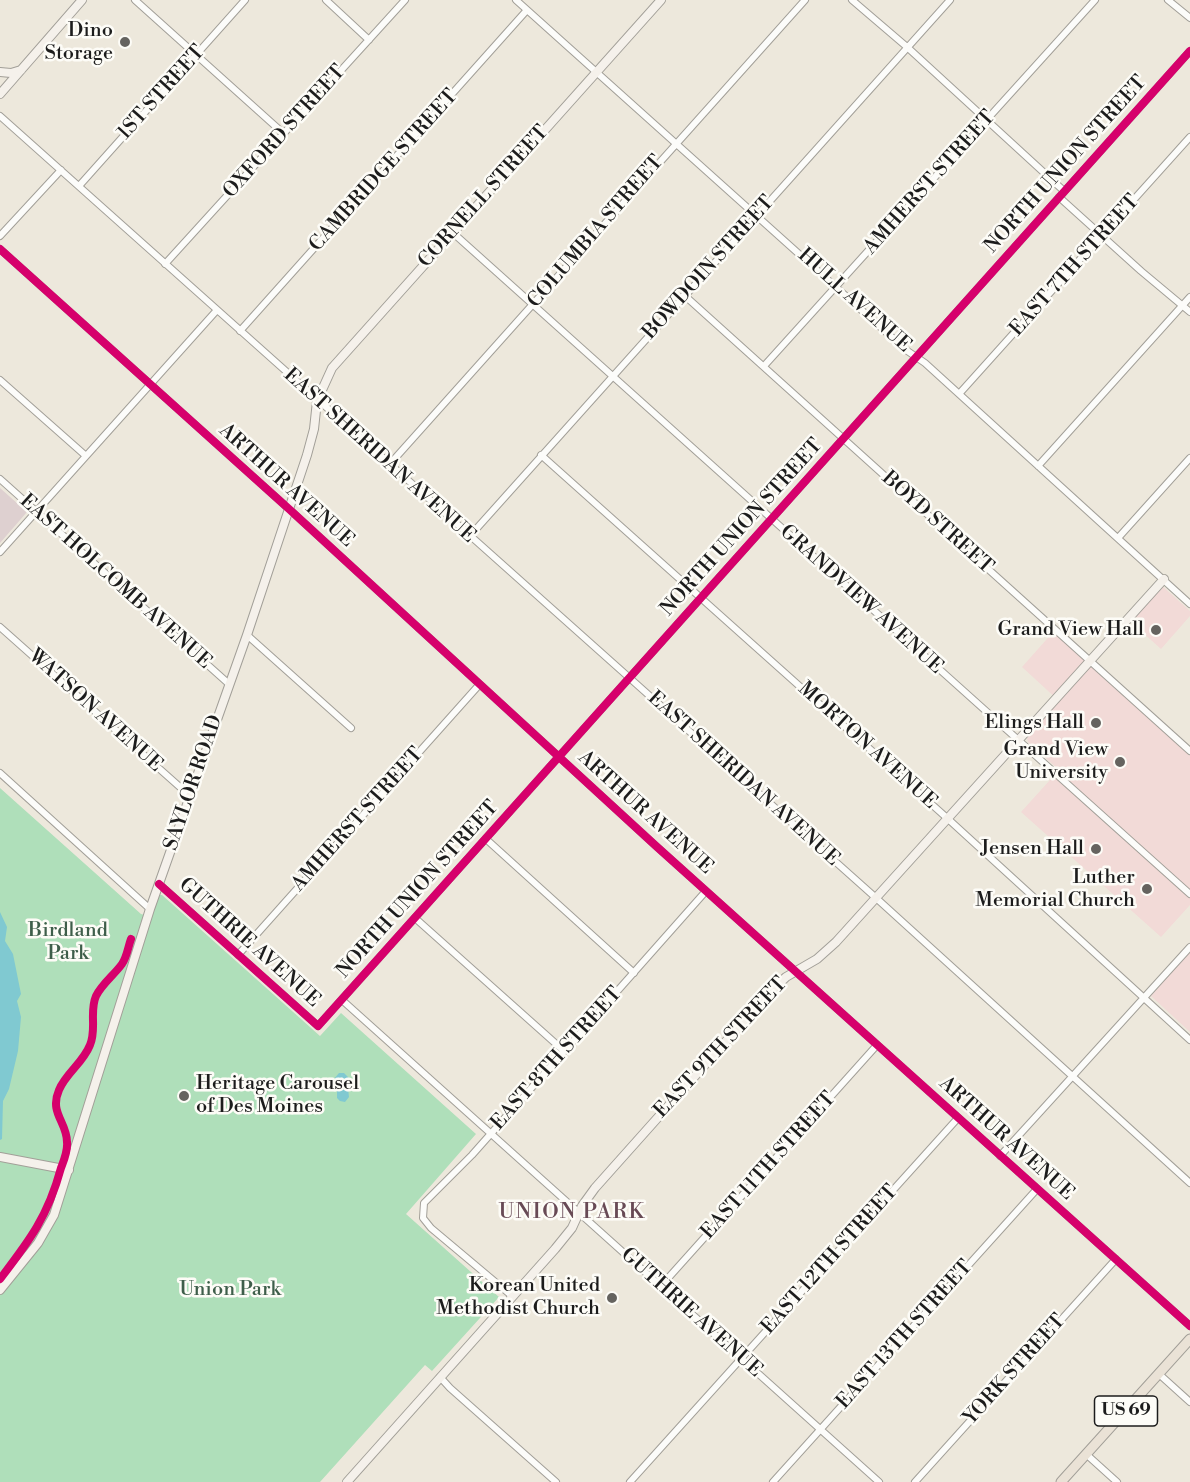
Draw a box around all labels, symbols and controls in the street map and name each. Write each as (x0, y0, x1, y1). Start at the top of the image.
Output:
place label: Dino Storage (45, 19, 113, 66)
marker: Dino Storage (118, 35, 132, 49)
street label: 1ST STREET (113, 41, 211, 145)
street label: OXFORD STREET (219, 60, 351, 204)
street label: NORTH UNION STREET (980, 71, 1152, 259)
street label: CAMBRIDGE STREET (305, 85, 463, 257)
street label: AMHERST STREET (859, 106, 1001, 260)
street label: CORNELL STREET (414, 121, 554, 273)
street label: COLUMBIA STREET (523, 151, 669, 313)
street label: EAST 7TH STREET (1005, 190, 1145, 342)
street label: BOWDOIN STREET (638, 191, 780, 345)
street label: HULL AVENUE (792, 244, 916, 358)
street label: EAST SHERIDAN AVENUE (278, 363, 480, 549)
street label: ARTHUR AVENUE (214, 419, 358, 553)
street label: NORTH UNION STREET (656, 434, 828, 622)
street label: BOYD STREET (876, 467, 998, 579)
street label: EAST HOLCOMB AVENUE (14, 489, 216, 675)
street label: GRANDVIEW AVENUE (774, 520, 948, 680)
place label: Grand View Hall (998, 618, 1144, 642)
marker: Grand View Hall (1149, 623, 1163, 637)
street label: WATSON AVENUE (23, 644, 167, 778)
street label: MORTON AVENUE (793, 677, 941, 815)
street label: EAST SHERIDAN AVENUE (642, 686, 844, 872)
place label: Elings Hall (985, 711, 1084, 735)
street label: SAYLOR ROAD (160, 712, 228, 854)
marker: Elings Hall (1089, 716, 1103, 730)
place label: Grand View University (1004, 738, 1108, 785)
street label: AMHERST STREET (287, 743, 429, 897)
street label: ARTHUR AVENUE (573, 746, 717, 880)
marker: Grand View University (1113, 755, 1127, 769)
street label: NORTH UNION STREET (332, 796, 504, 984)
place label: Jensen Hall (981, 837, 1084, 861)
marker: Jensen Hall (1089, 842, 1103, 856)
place label: Luther Memorial Church (975, 866, 1135, 913)
street label: GUTHRIE AVENUE (173, 873, 325, 1013)
marker: Luther Memorial Church (1140, 882, 1154, 896)
park label: Birdland Park (28, 919, 108, 966)
street label: EAST 9TH STREET (649, 973, 793, 1123)
street label: EAST 8TH STREET (486, 983, 628, 1135)
place label: Heritage Carousel of Des Moines (196, 1072, 359, 1119)
street label: ARTHUR AVENUE (934, 1072, 1078, 1206)
street label: EAST 11TH STREET (697, 1087, 841, 1245)
marker: Heritage Carousel of Des Moines (177, 1089, 191, 1103)
street label: EAST 12TH STREET (757, 1181, 903, 1339)
district label: UNION PARK (499, 1200, 645, 1226)
street label: GUTHRIE AVENUE (615, 1243, 767, 1383)
street label: EAST 13TH STREET (832, 1256, 978, 1414)
place label: Korean United Methodist Church (436, 1274, 600, 1321)
park label: Union Park (179, 1278, 281, 1302)
marker: Korean United Methodist Church (605, 1291, 619, 1305)
street label: YORK STREET (959, 1310, 1071, 1430)
road number: US 69 (1094, 1396, 1158, 1426)

